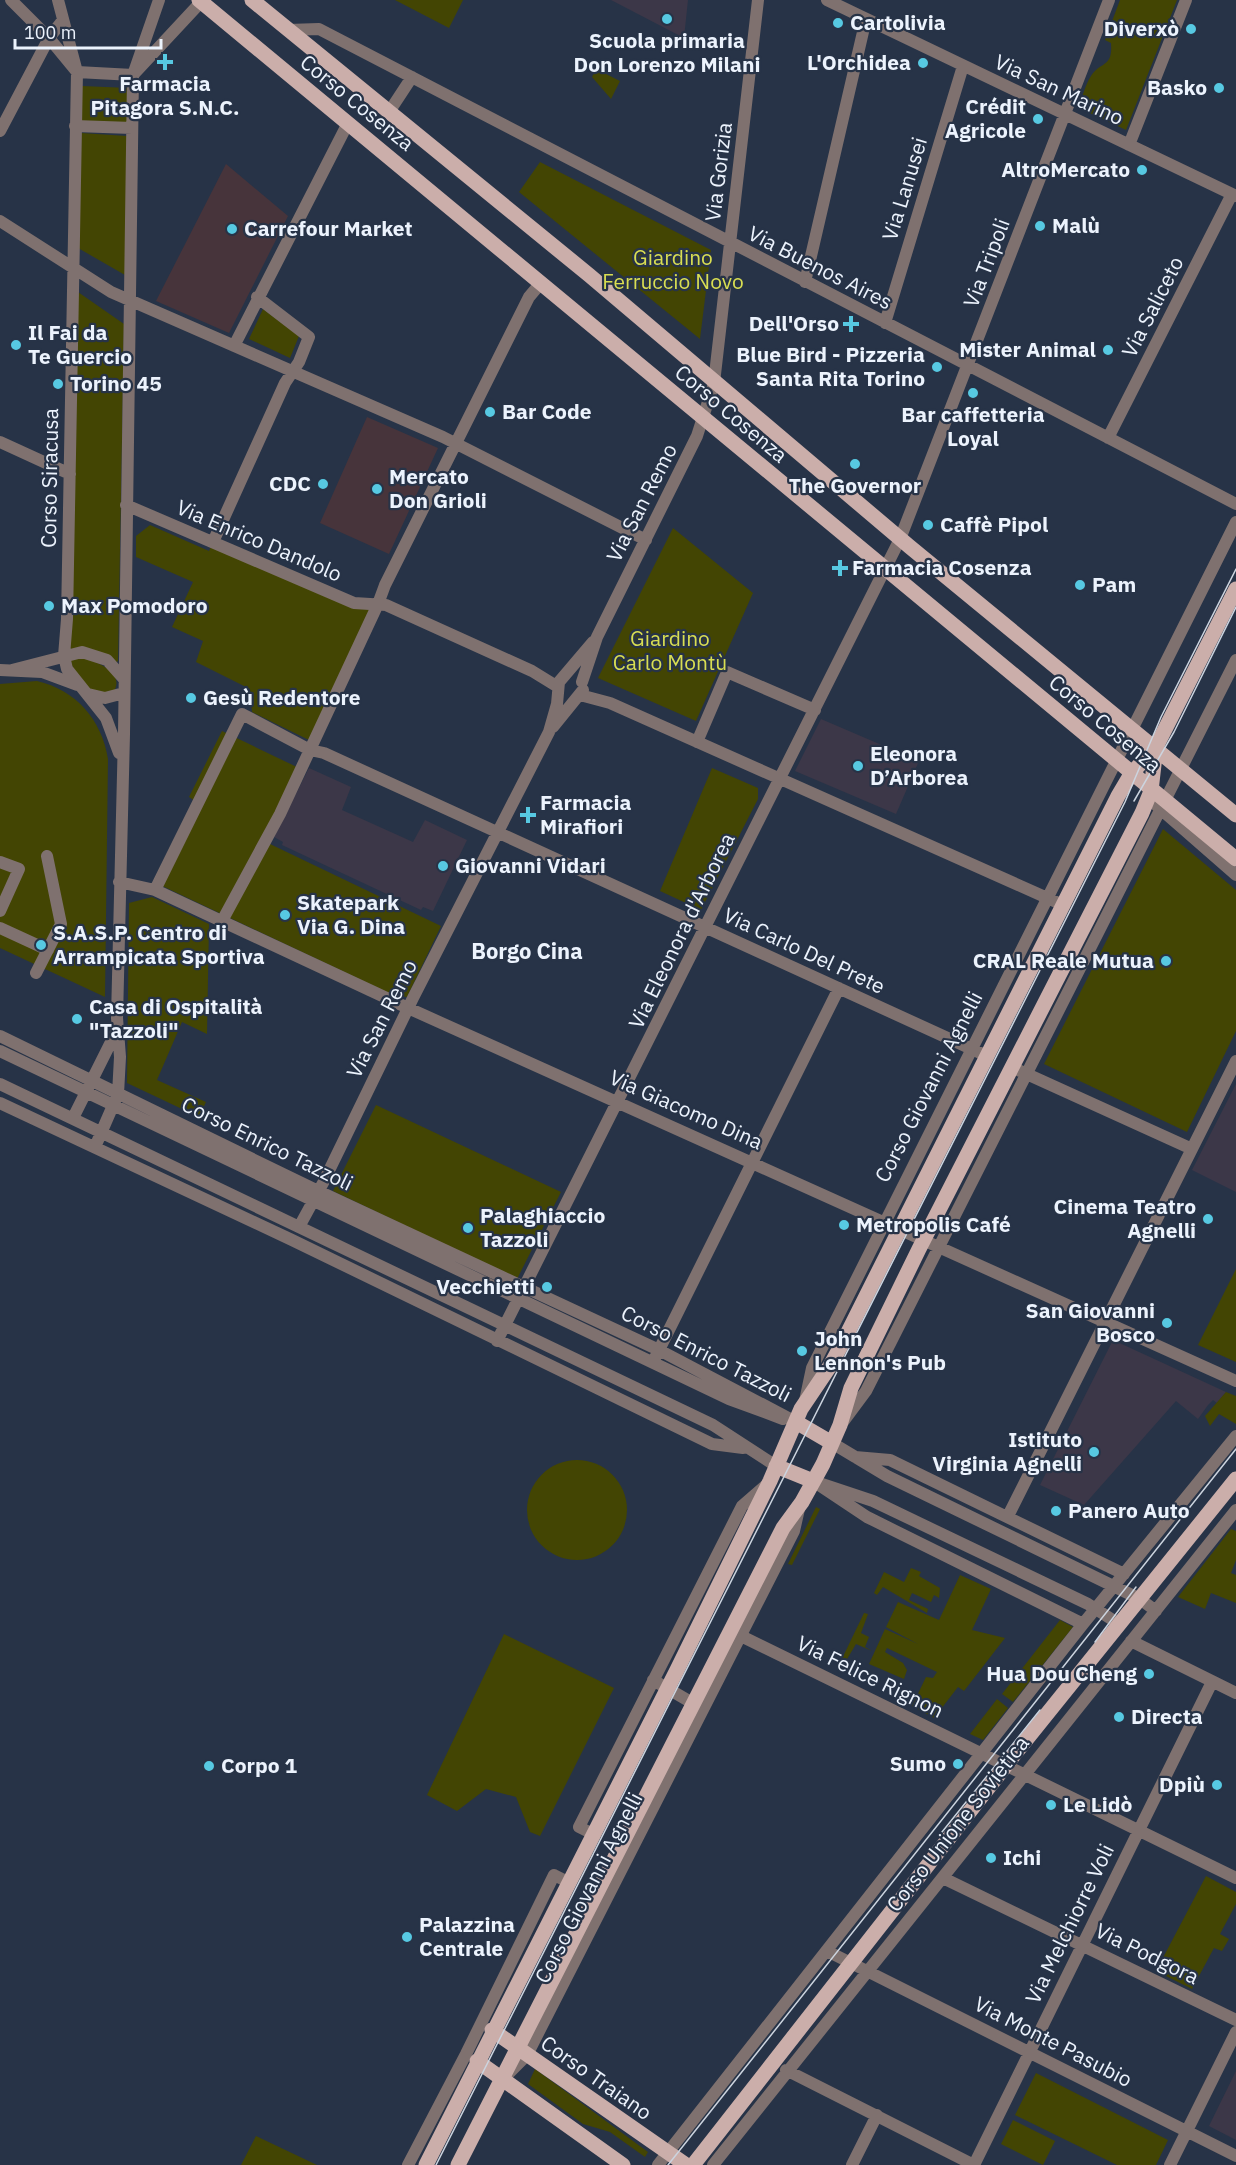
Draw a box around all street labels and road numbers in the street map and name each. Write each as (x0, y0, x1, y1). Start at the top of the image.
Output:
street label: Via San Marino (990, 47, 1129, 131)
street label: Corso Cosenza (295, 48, 420, 157)
street label: Via Gorizia (698, 121, 738, 223)
street label: Via Lanusei (875, 134, 933, 244)
street label: Via Tripoli (956, 214, 1016, 311)
street label: Via Buenos Aires (744, 219, 897, 316)
street label: Via Saliceto (1115, 251, 1189, 362)
street label: Corso Cosenza (669, 358, 794, 469)
street label: Corso Siracusa (34, 408, 64, 548)
street label: Via San Remo (599, 439, 683, 566)
street label: Via Enrico Dandolo (172, 493, 346, 588)
street label: Corso Cosenza (1043, 668, 1168, 779)
street label: Via Eleonora d'Arborea (621, 828, 741, 1033)
street label: Via Carlo Del Prete (719, 900, 890, 1000)
street label: Via San Remo (339, 955, 423, 1082)
street label: Corso Giovanni Agnelli (868, 986, 988, 1187)
street label: Via Giacomo Dina (605, 1063, 767, 1155)
street label: Corso Enrico Tazzoli (177, 1089, 358, 1197)
street label: Corso Enrico Tazzoli (617, 1298, 796, 1408)
street label: Via Felice Rignon (792, 1628, 949, 1724)
street label: Corso Unione Sovietica (880, 1730, 1035, 1917)
street label: Corso Giovanni Agnelli (528, 1787, 648, 1988)
street label: Via Melchiorre Voli (1018, 1839, 1120, 2008)
street label: Via Podgora (1091, 1916, 1204, 1990)
street label: Via Monte Pasubio (970, 1989, 1137, 2093)
street label: Corso Traiano (535, 2029, 658, 2126)

